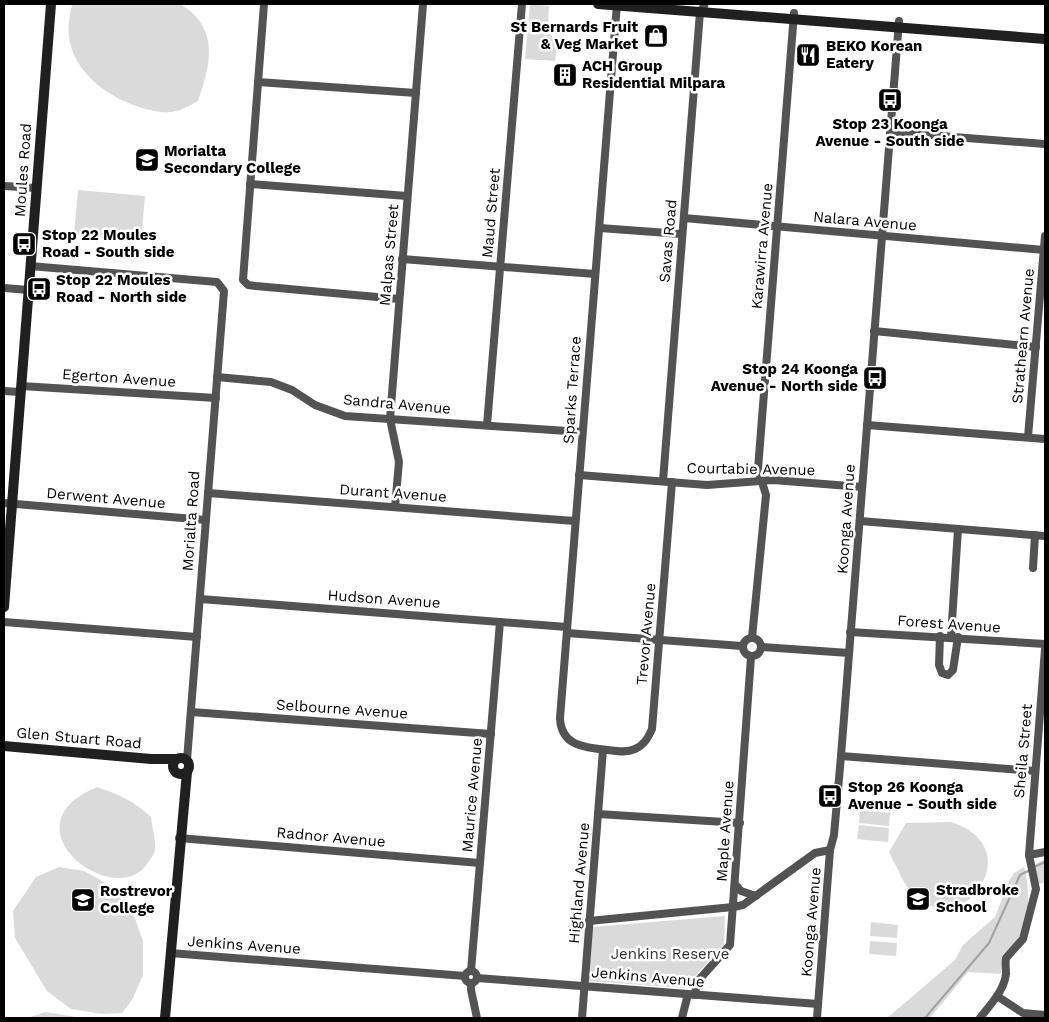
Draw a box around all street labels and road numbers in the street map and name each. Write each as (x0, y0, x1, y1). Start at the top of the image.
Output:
street label: Moules Road (11, 123, 35, 217)
street label: Maud Street (478, 167, 504, 259)
street label: Karawirra Avenue (748, 182, 776, 310)
street label: Savas Road (655, 199, 681, 283)
street label: Malpas Street (376, 203, 402, 307)
street label: Nalara Avenue (812, 207, 918, 235)
street label: Strathearn Avenue (1008, 268, 1038, 404)
street label: Sparks Terrace (559, 335, 585, 445)
street label: Egerton Avenue (61, 365, 177, 391)
street label: Sandra Avenue (342, 390, 452, 418)
street label: Courtabie Avenue (687, 459, 815, 479)
street label: Koonga Avenue (833, 463, 859, 575)
street label: Morialta Road (179, 470, 203, 572)
street label: Durant Avenue (339, 480, 447, 506)
street label: Derwent Avenue (46, 484, 166, 512)
street label: Trevor Avenue (633, 582, 659, 686)
street label: Hudson Avenue (327, 586, 441, 612)
street label: Forest Avenue (897, 611, 1001, 637)
street label: Selbourne Avenue (275, 695, 409, 723)
street label: Sheila Street (1010, 702, 1036, 799)
street label: Glen Stuart Road (16, 724, 142, 752)
street label: Maurice Avenue (458, 737, 486, 853)
street label: Maple Avenue (712, 780, 738, 882)
street label: Highland Avenue (565, 822, 593, 944)
street label: Radnor Avenue (276, 823, 386, 851)
street label: Koonga Avenue (797, 866, 825, 978)
street label: Jenkins Avenue (187, 932, 301, 958)
street label: Jenkins Avenue (591, 963, 705, 991)

